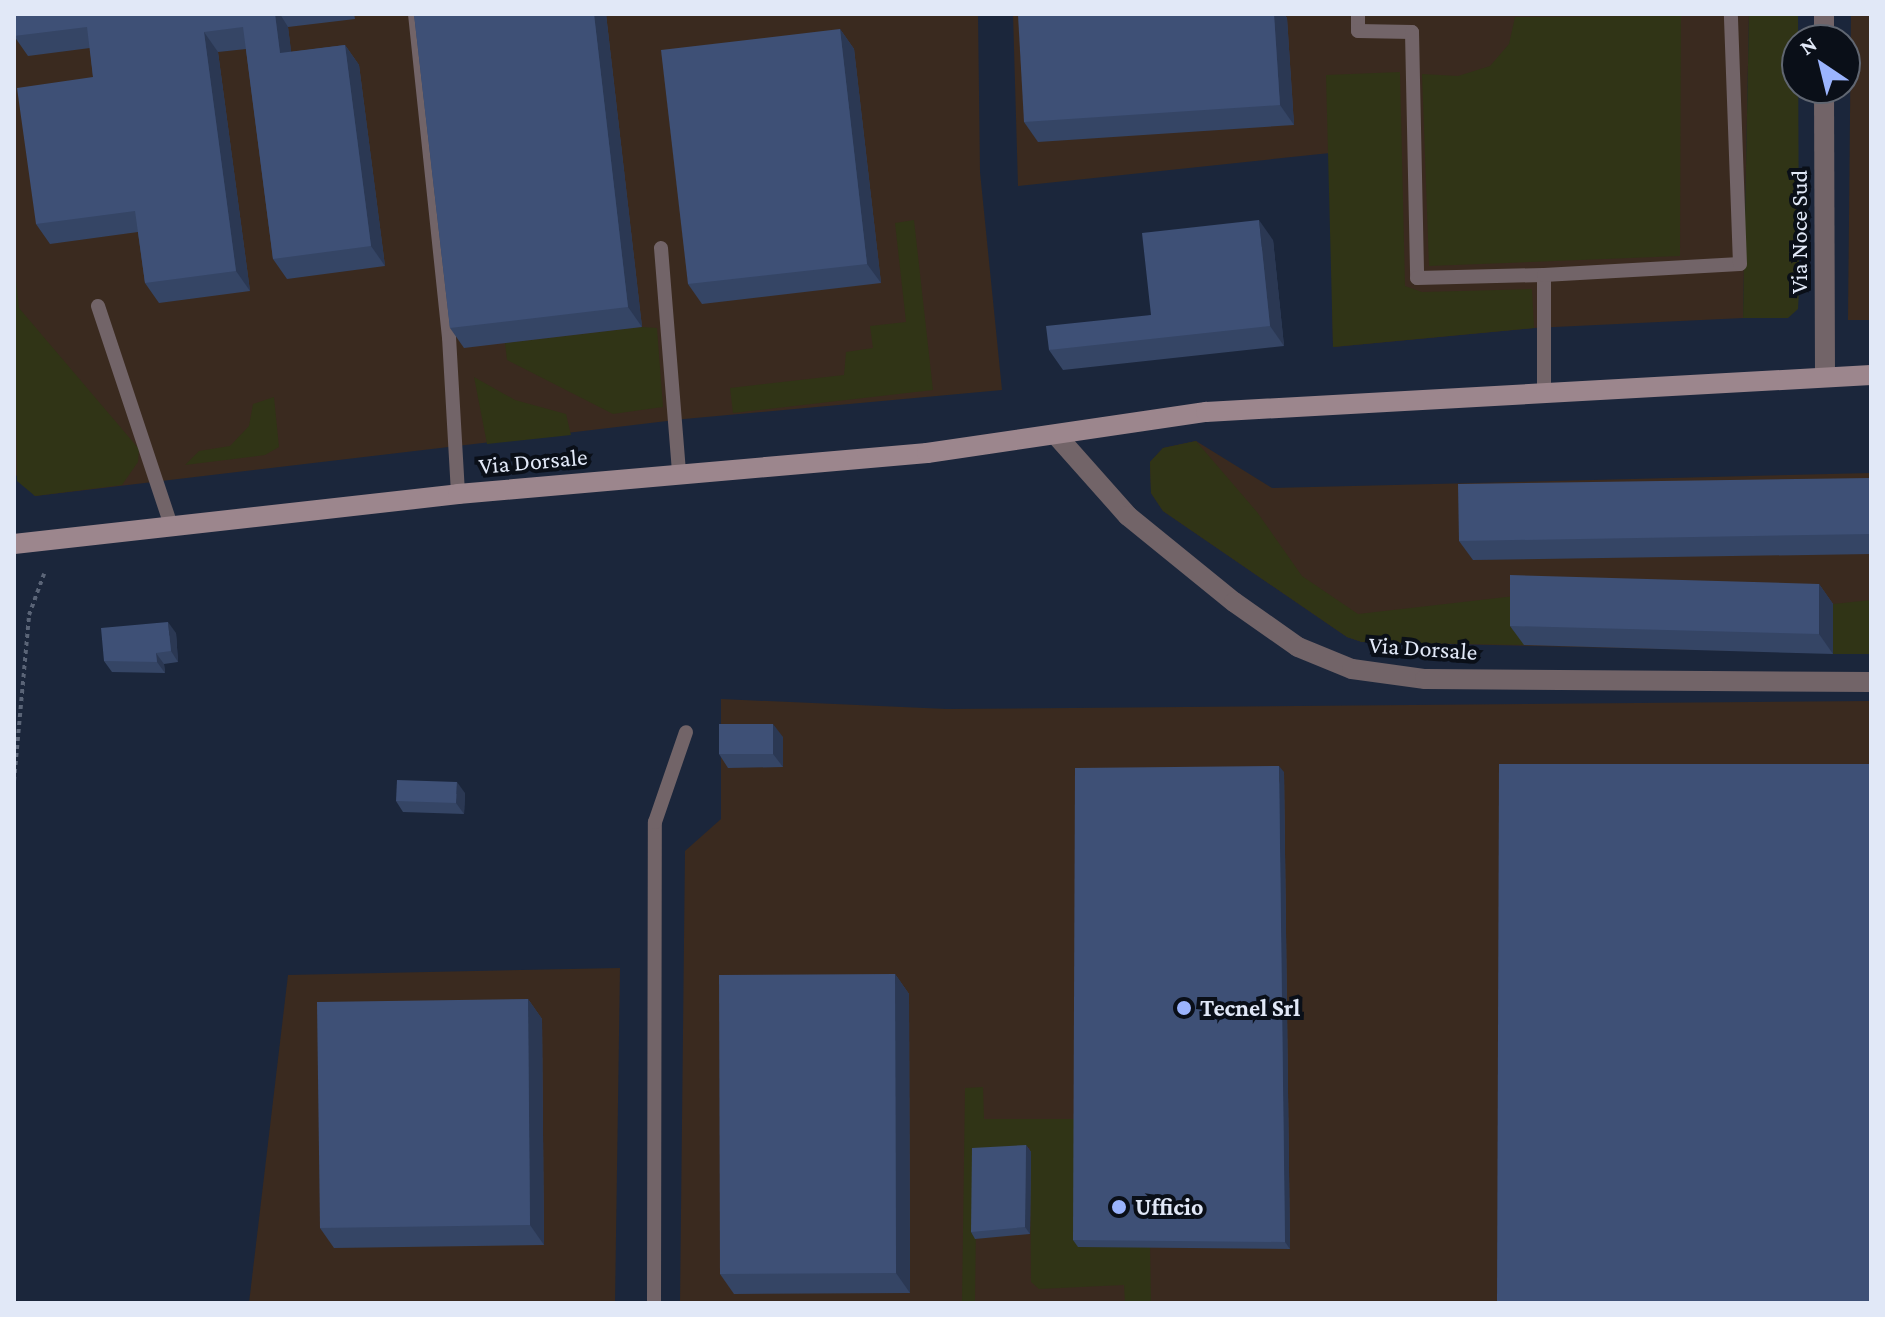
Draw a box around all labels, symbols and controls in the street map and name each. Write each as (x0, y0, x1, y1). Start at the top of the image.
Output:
north arrow (1781, 24, 1861, 104)
text: N (1795, 31, 1821, 60)
street label: Via Noce Sud (1785, 170, 1813, 294)
street label: Via Dorsale (478, 442, 588, 480)
street label: Via Dorsale (1368, 630, 1478, 666)
place label: Tecnel Srl (1200, 994, 1300, 1022)
marker: Tecnel Srl (1175, 999, 1193, 1017)
place label: Ufficio (1135, 1193, 1203, 1221)
marker: Ufficio (1110, 1198, 1128, 1216)

